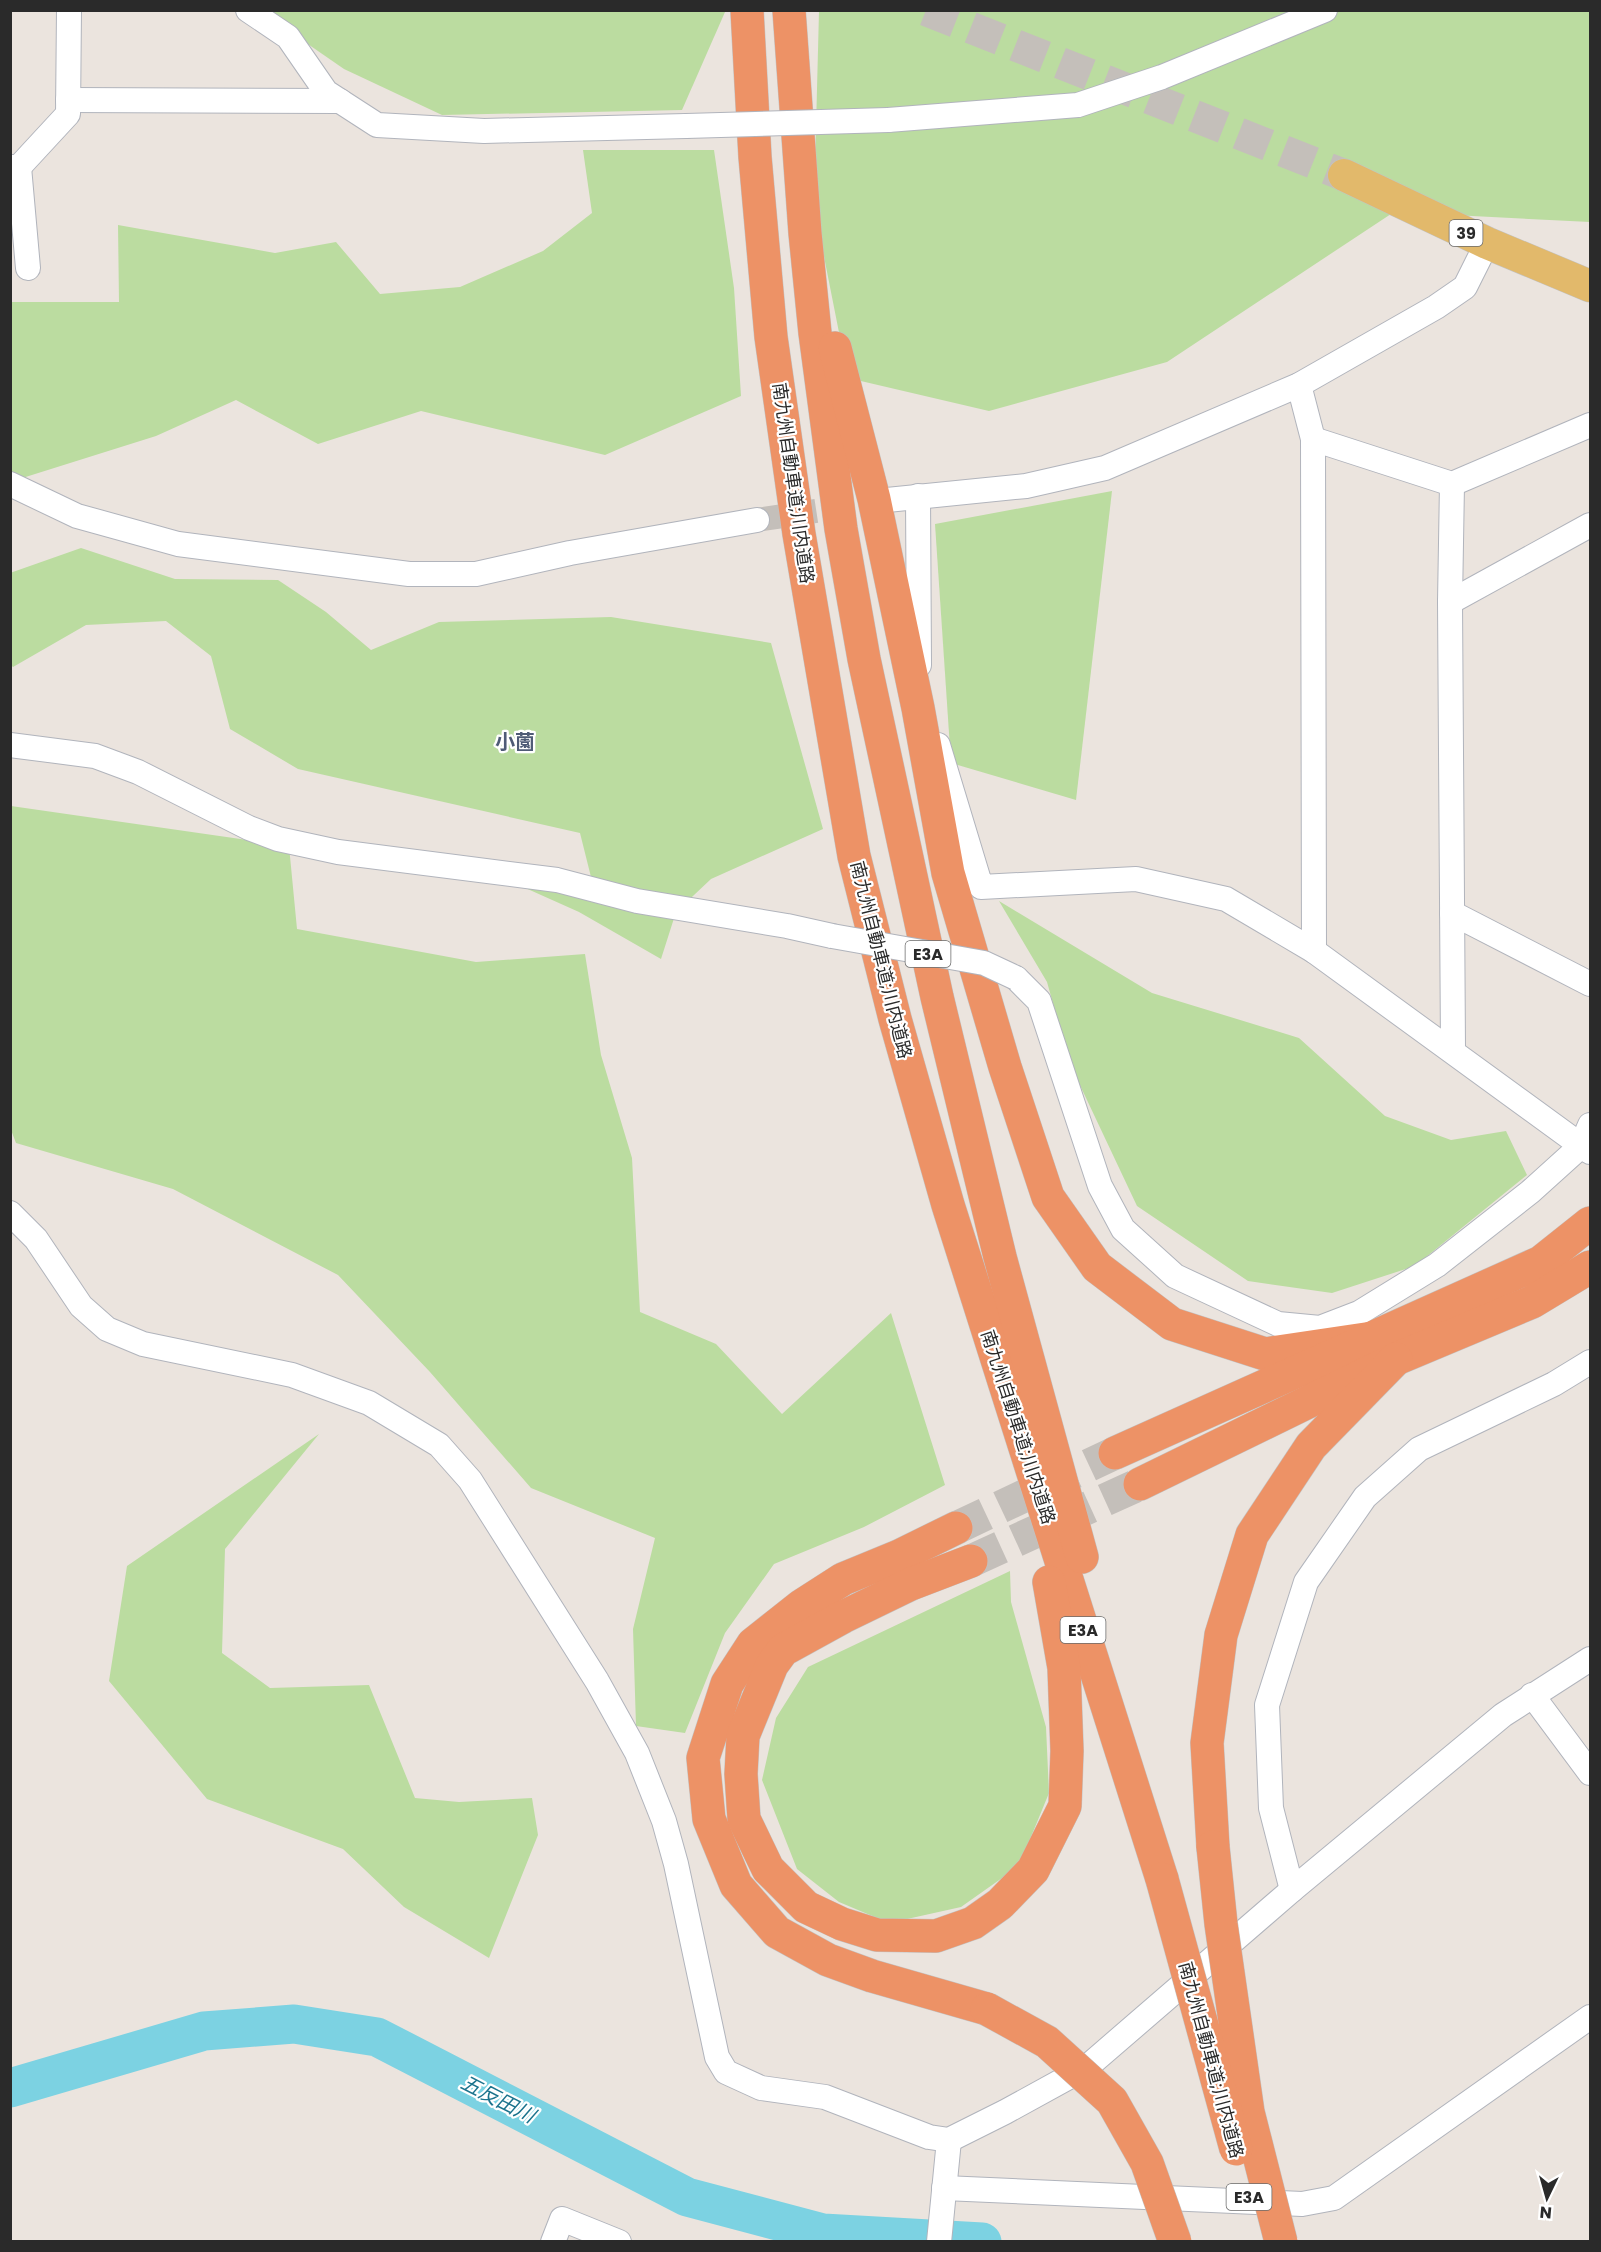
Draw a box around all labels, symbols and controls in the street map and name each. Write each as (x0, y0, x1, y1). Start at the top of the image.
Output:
road number: 39 (1450, 220, 1482, 246)
street label: 南九州自動車道;川内道路 (767, 381, 820, 585)
district label: 小薗 (495, 728, 535, 756)
street label: 南九州自動車道;川内道路 (845, 858, 918, 1061)
road number: E3A (906, 941, 950, 967)
street label: 南九州自動車道;川内道路 (975, 1327, 1062, 1527)
road number: E3A (1060, 1617, 1106, 1643)
street label: 南九州自動車道;川内道路 (1173, 1959, 1250, 2161)
water label: 五反田川 (456, 2068, 542, 2131)
north arrow (1517, 2168, 1577, 2228)
road number: E3A (1226, 2184, 1272, 2210)
text: N (1539, 2200, 1553, 2224)

